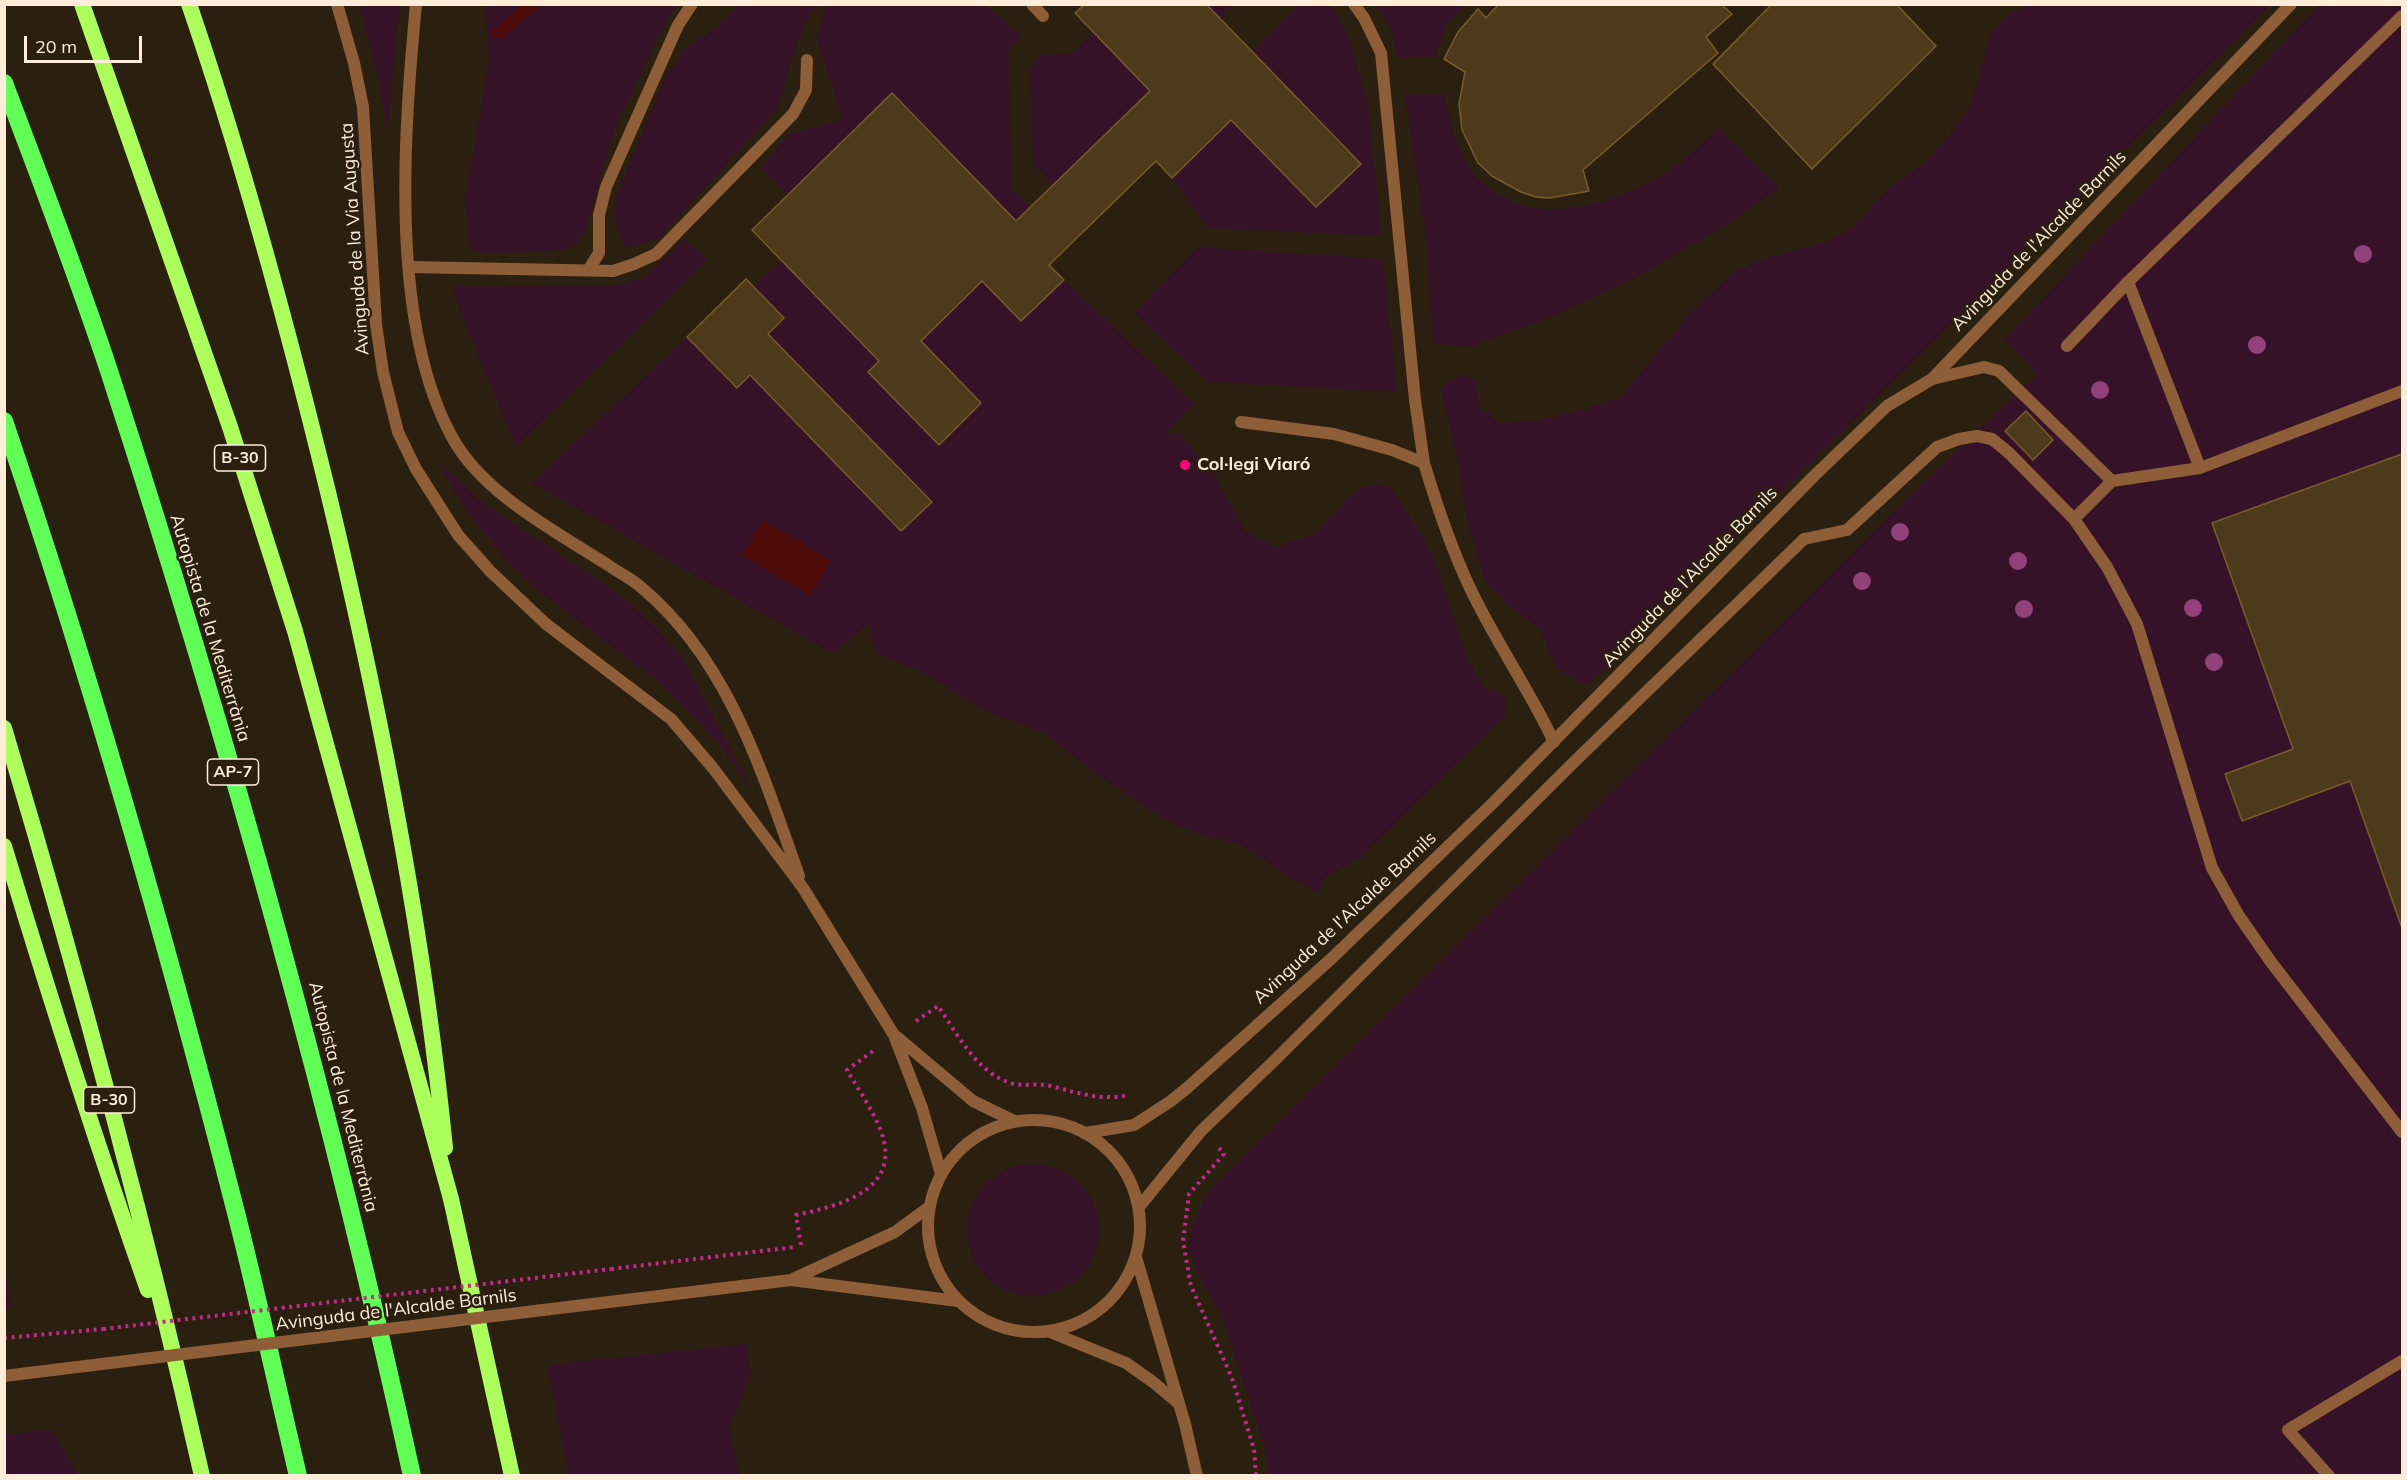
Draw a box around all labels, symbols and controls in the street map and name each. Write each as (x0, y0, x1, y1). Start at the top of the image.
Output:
scale bar (27, 24, 146, 62)
text: 20 m (35, 35, 77, 58)
street label: Avinguda de la Via Augusta (336, 122, 374, 356)
street label: Avinguda de l'Alcalde Barnils (1947, 146, 2131, 336)
road number: B-30 (214, 445, 266, 471)
place label: Col·legi Viaró (1197, 454, 1310, 476)
marker: Col·legi Viaró (1178, 458, 1192, 472)
street label: Avinguda de l'Alcalde Barnils (1598, 482, 1782, 672)
street label: Autopista de la Mediterrània (165, 512, 255, 744)
road number: AP-7 (208, 759, 258, 785)
street label: Avinguda de l'Alcalde Barnils (1249, 827, 1441, 1009)
street label: Autopista de la Mediterrània (304, 980, 382, 1214)
road number: B-30 (84, 1087, 134, 1113)
street label: Avinguda de l'Alcalde Barnils (274, 1284, 518, 1336)

